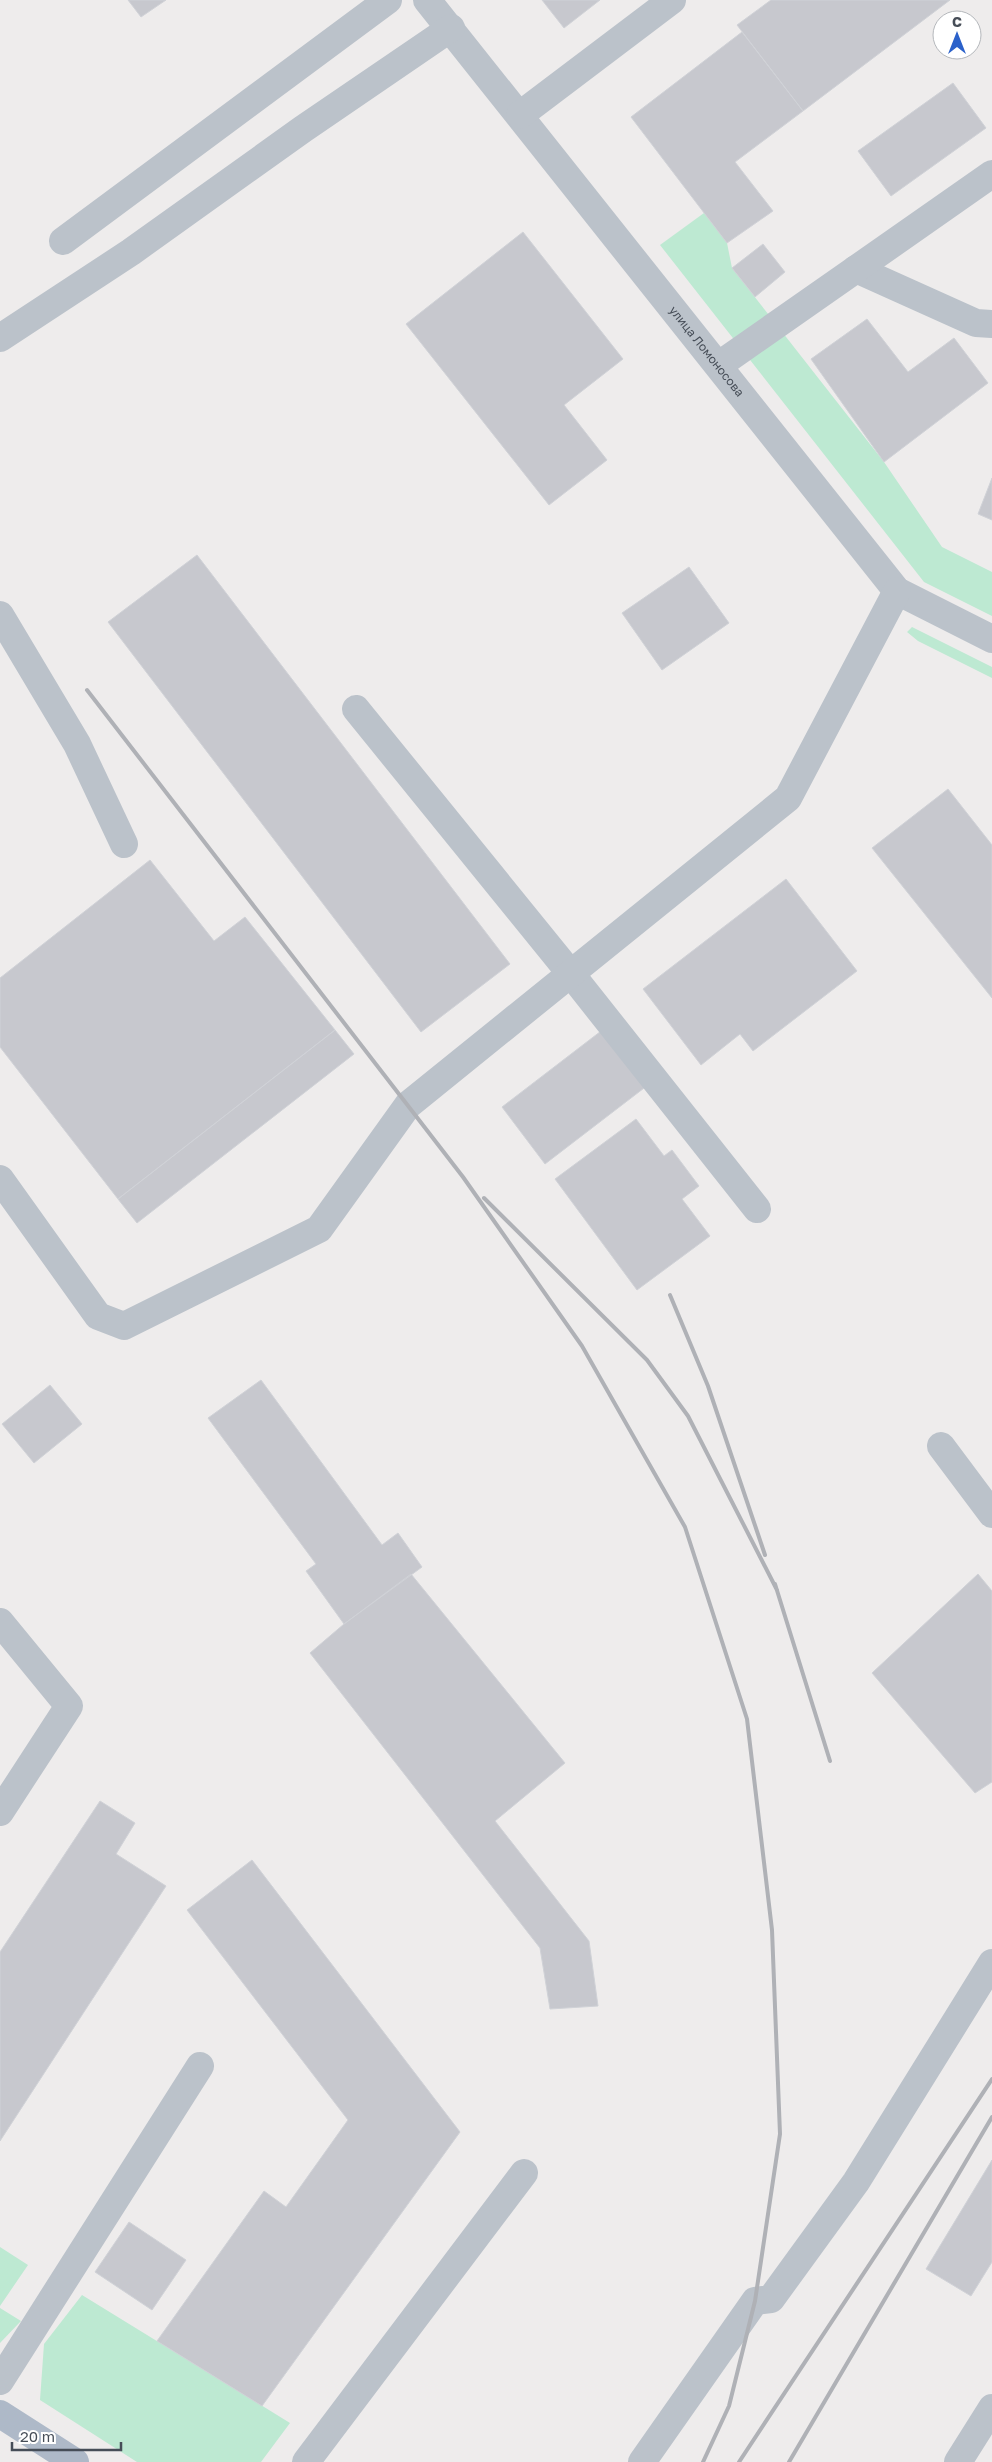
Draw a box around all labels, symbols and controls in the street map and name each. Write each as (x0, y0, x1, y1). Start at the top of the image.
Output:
north arrow (932, 10, 982, 60)
text: С (952, 13, 962, 30)
street label: улица Ломоносова (666, 303, 747, 399)
scale bar (12, 2420, 121, 2452)
text: 20 m (20, 2427, 55, 2445)

